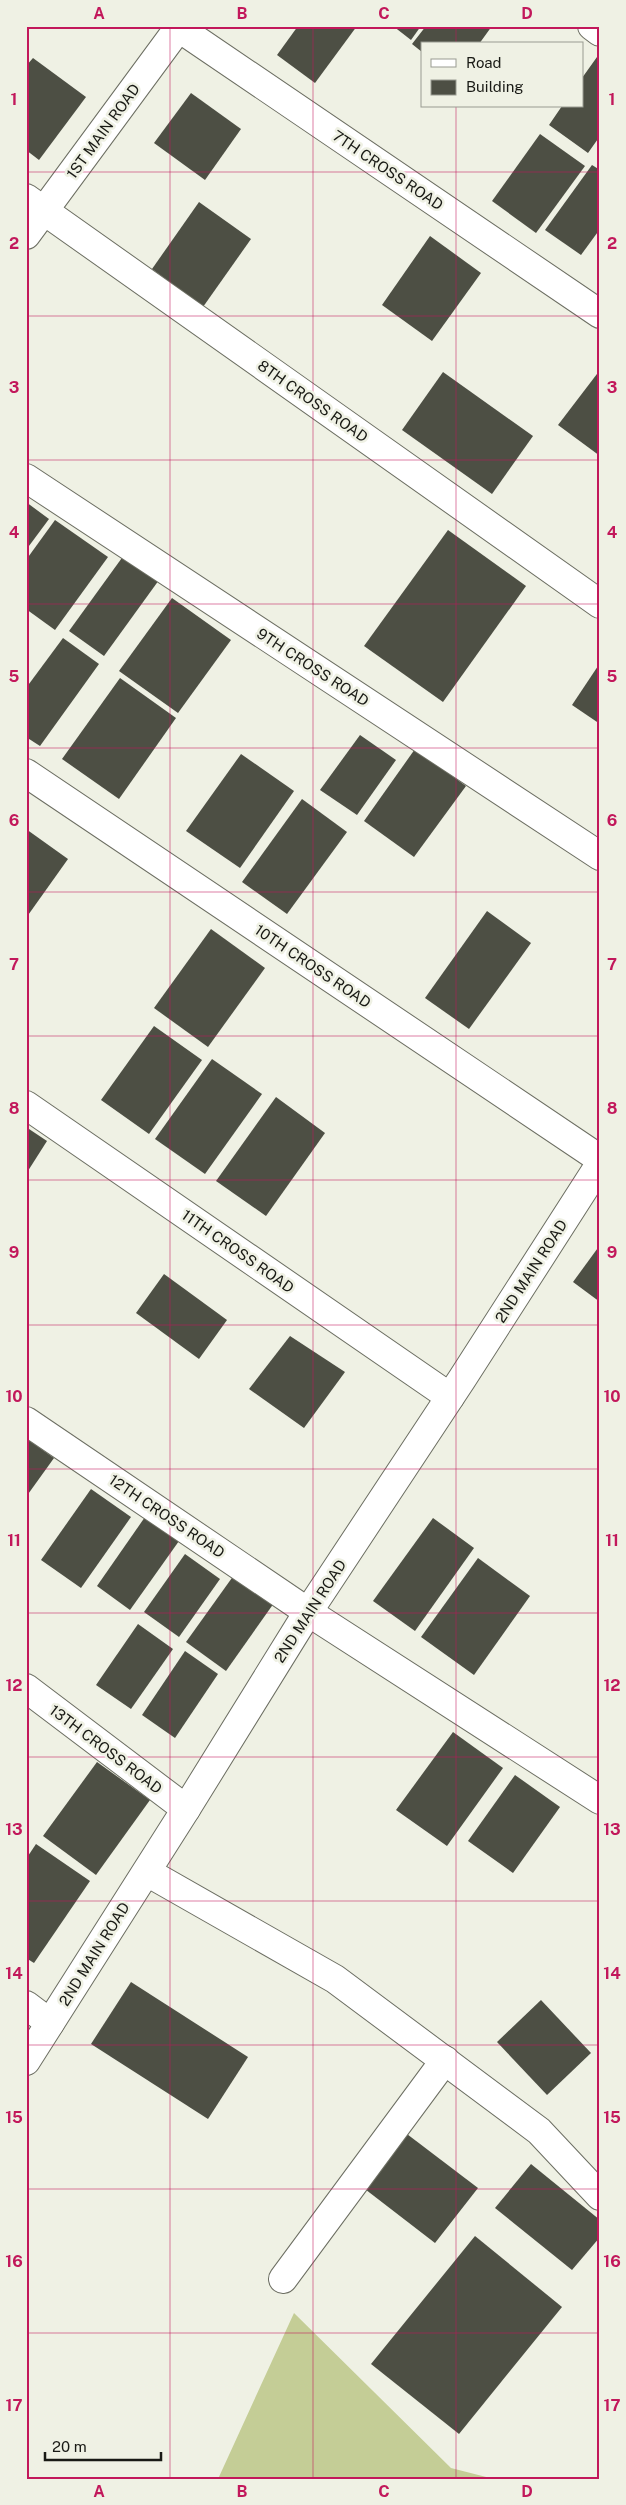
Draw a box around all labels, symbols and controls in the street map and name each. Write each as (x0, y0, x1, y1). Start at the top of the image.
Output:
text: A (93, 4, 105, 23)
text: B (237, 4, 248, 23)
text: C (378, 4, 390, 23)
text: D (521, 4, 533, 23)
legend (421, 42, 584, 108)
text: Road (466, 54, 502, 71)
text: Building (466, 78, 524, 95)
street label: 1ST MAIN ROAD (63, 80, 143, 182)
text: 1 (11, 90, 17, 109)
text: 1 (609, 90, 615, 109)
street label: 7TH CROSS ROAD (329, 127, 447, 213)
text: 2 (9, 234, 19, 253)
text: 2 (607, 234, 617, 253)
street label: 8TH CROSS ROAD (255, 357, 371, 445)
text: 3 (9, 378, 19, 397)
text: 3 (607, 378, 617, 397)
text: 4 (9, 523, 20, 542)
text: 4 (607, 523, 618, 542)
street label: 9TH CROSS ROAD (254, 624, 372, 710)
text: 5 (9, 667, 20, 686)
text: 5 (607, 667, 618, 686)
text: 6 (9, 811, 19, 830)
text: 6 (607, 811, 617, 830)
street label: 10TH CROSS ROAD (252, 921, 374, 1011)
text: 7 (9, 955, 19, 974)
text: 7 (607, 955, 617, 974)
text: 8 (9, 1099, 20, 1118)
text: 8 (607, 1099, 618, 1118)
street label: 11TH CROSS ROAD (179, 1206, 297, 1296)
street label: 2ND MAIN ROAD (491, 1216, 571, 1326)
text: 9 (9, 1243, 19, 1262)
text: 9 (607, 1243, 617, 1262)
text: 10 (5, 1387, 23, 1406)
text: 10 (603, 1387, 621, 1406)
street label: 12TH CROSS ROAD (106, 1471, 228, 1561)
text: 11 (7, 1531, 21, 1550)
text: 11 (605, 1531, 619, 1550)
street label: 2ND MAIN ROAD (270, 1556, 350, 1666)
text: 12 (5, 1676, 23, 1695)
text: 12 (603, 1676, 621, 1695)
street label: 13TH CROSS ROAD (46, 1701, 166, 1797)
text: 13 (5, 1820, 23, 1839)
text: 13 (603, 1820, 621, 1839)
street label: 2ND MAIN ROAD (55, 1899, 133, 2009)
text: 14 (5, 1964, 23, 1983)
text: 14 (603, 1964, 621, 1983)
text: 15 (5, 2108, 23, 2127)
text: 15 (603, 2108, 621, 2127)
text: 16 (5, 2252, 23, 2271)
text: 16 (603, 2252, 621, 2271)
text: 17 (6, 2396, 22, 2415)
text: 17 (604, 2396, 620, 2415)
scale bar (45, 2430, 161, 2462)
text: 20 m (52, 2438, 87, 2455)
text: A (93, 2482, 105, 2501)
text: B (237, 2482, 248, 2501)
text: C (378, 2482, 390, 2501)
text: D (521, 2482, 533, 2501)

